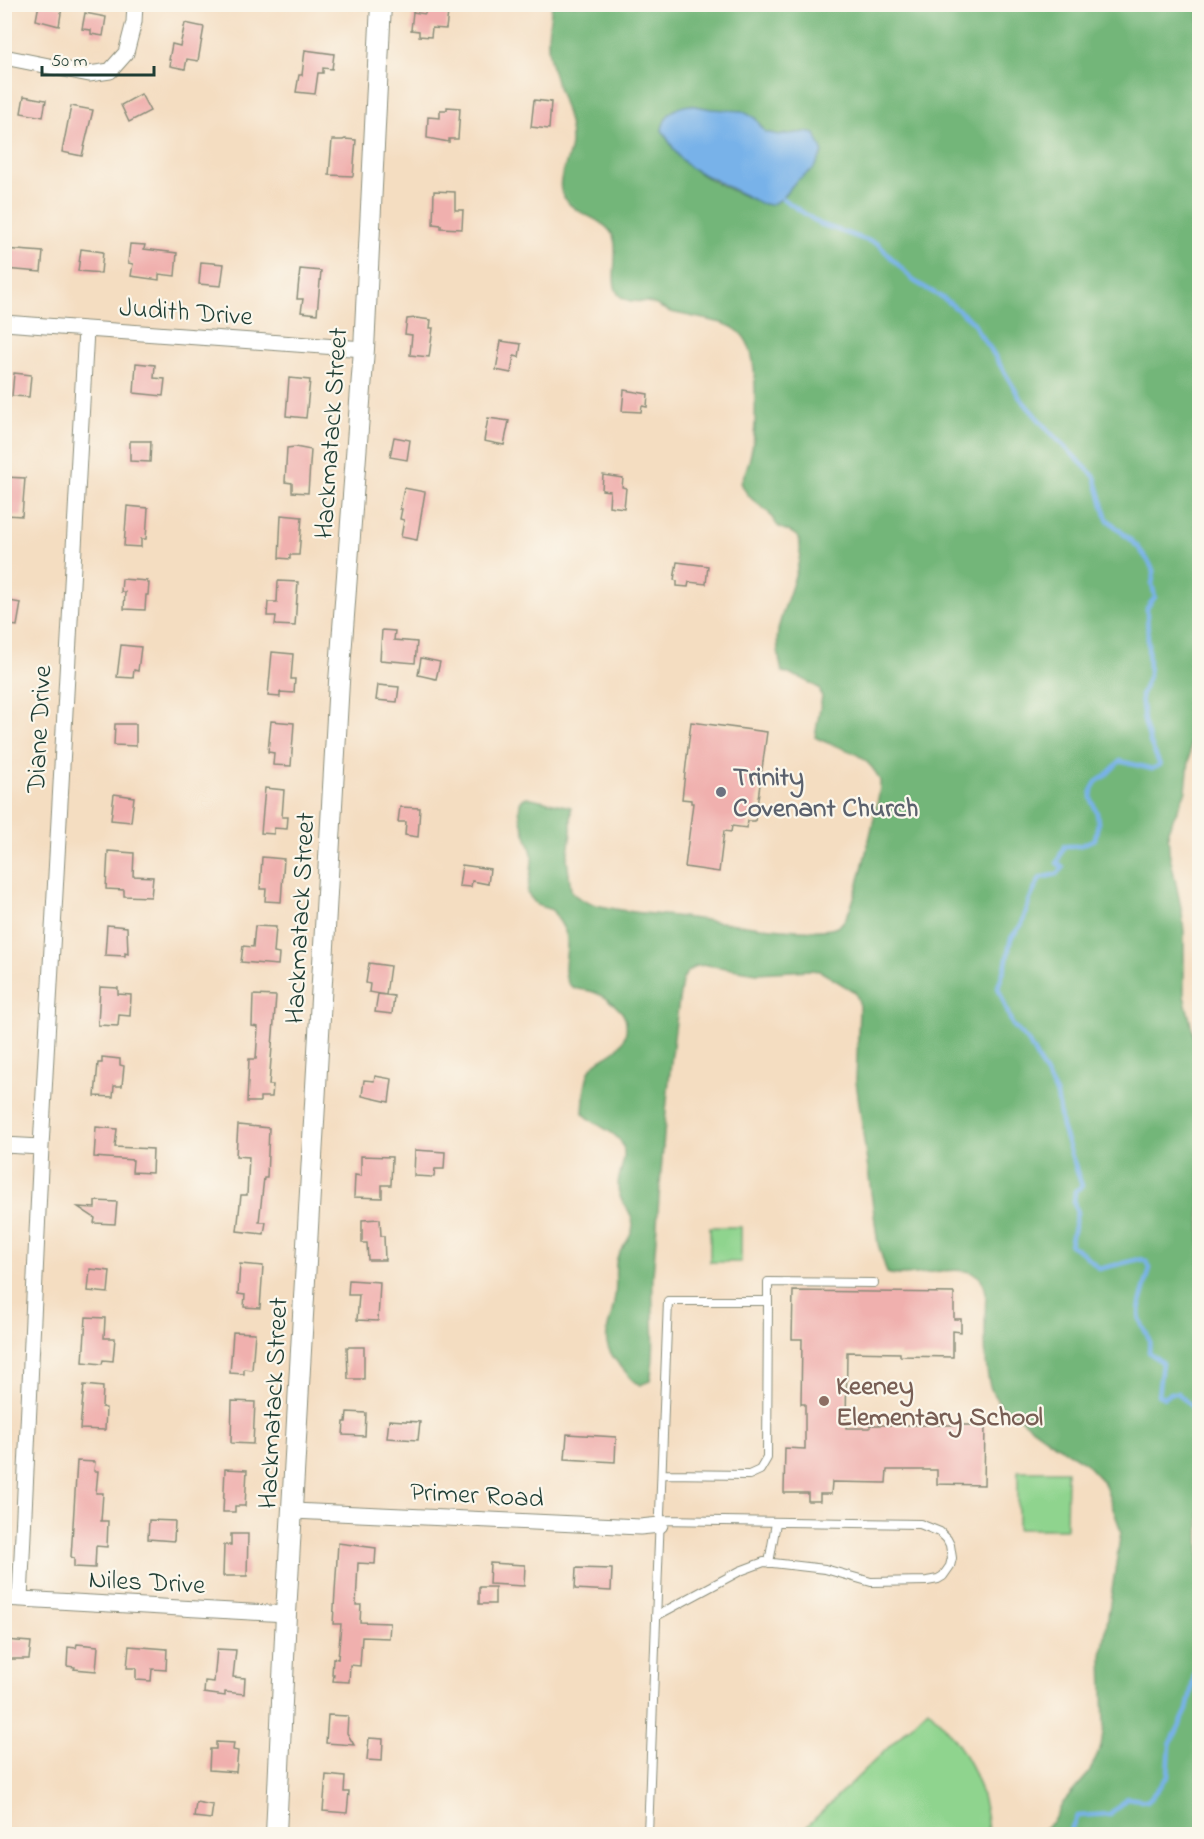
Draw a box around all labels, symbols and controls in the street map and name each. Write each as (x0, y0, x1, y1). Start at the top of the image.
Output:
scale bar (42, 39, 154, 77)
text: 50 m (51, 49, 88, 75)
street label: Judith Drive (118, 289, 255, 338)
street label: Hackmatack Street (306, 326, 359, 540)
street label: Diane Drive (18, 663, 63, 795)
place label: Trinity Covenant Church (733, 759, 918, 829)
marker: Trinity Covenant Church (714, 785, 728, 799)
street label: Hackmatack Street (276, 811, 327, 1025)
street label: Hackmatack Street (249, 1296, 300, 1510)
place label: Keeney Elementary School (836, 1368, 1043, 1438)
marker: Keeney Elementary School (817, 1394, 831, 1408)
street label: Primer Road (409, 1474, 545, 1519)
street label: Niles Drive (88, 1561, 207, 1606)

